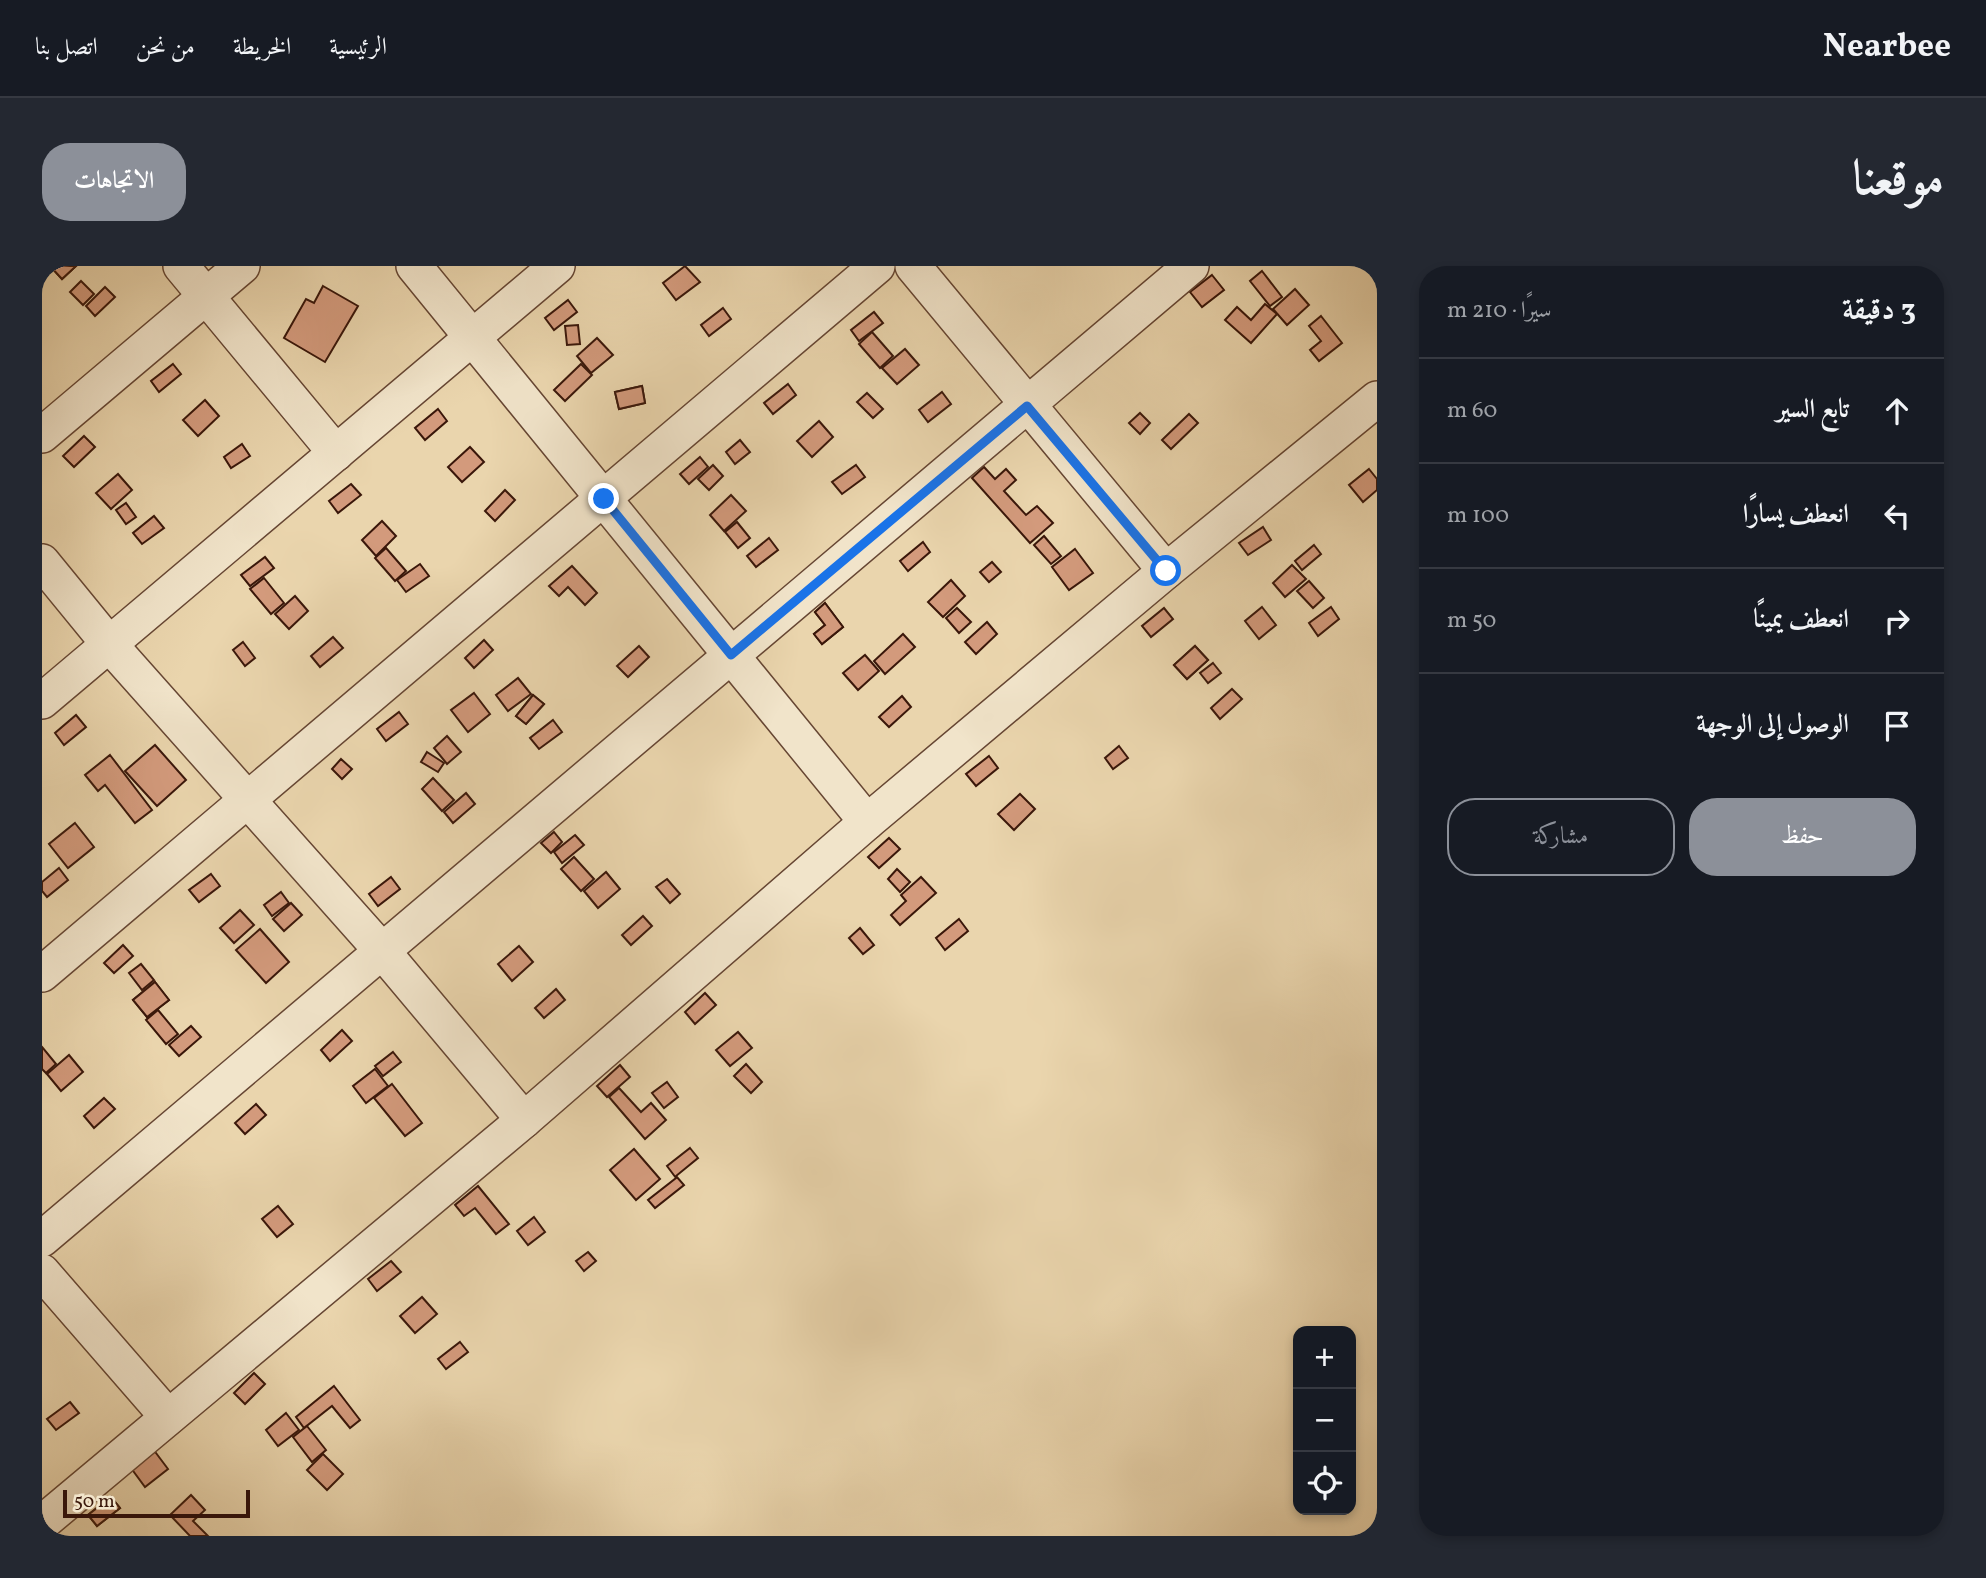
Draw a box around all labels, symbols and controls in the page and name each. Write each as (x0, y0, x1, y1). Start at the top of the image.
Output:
text: Nearbee (1823, 25, 1951, 71)
text: اتصل بنا (35, 31, 98, 65)
text: من نحن (136, 31, 195, 65)
text: الخريطة (233, 31, 291, 65)
text: الرئيسية (329, 31, 387, 65)
button: الاتجاهات (42, 143, 186, 221)
text: موقعنا (1852, 147, 1944, 216)
text: 3 دقيقة (1842, 290, 1916, 332)
text: سيرًا · 210 m (1447, 295, 1551, 327)
text: تابع السير (1776, 392, 1849, 428)
icon: ahead (1878, 392, 1916, 430)
text: 60 m (1447, 395, 1497, 427)
route end (588, 483, 619, 514)
text: انعطف يسارًا (1743, 497, 1849, 533)
icon: left (1878, 497, 1916, 535)
text: 100 m (1447, 500, 1509, 532)
route start (1150, 555, 1181, 586)
text: انعطف يمينًا (1753, 602, 1849, 638)
icon: right (1878, 602, 1916, 640)
text: 50 m (1447, 605, 1496, 637)
text: الوصول إلى الوجهة (1696, 707, 1849, 743)
icon: arrive (1878, 707, 1916, 745)
button: مشاركة (1447, 798, 1675, 876)
button: حفظ (1689, 798, 1916, 876)
map controls (1293, 1326, 1356, 1515)
button: + (1293, 1326, 1356, 1389)
button: − (1293, 1389, 1356, 1452)
button: locate (1293, 1452, 1356, 1515)
scale bar (63, 1487, 250, 1519)
text: 50 m (74, 1489, 115, 1515)

